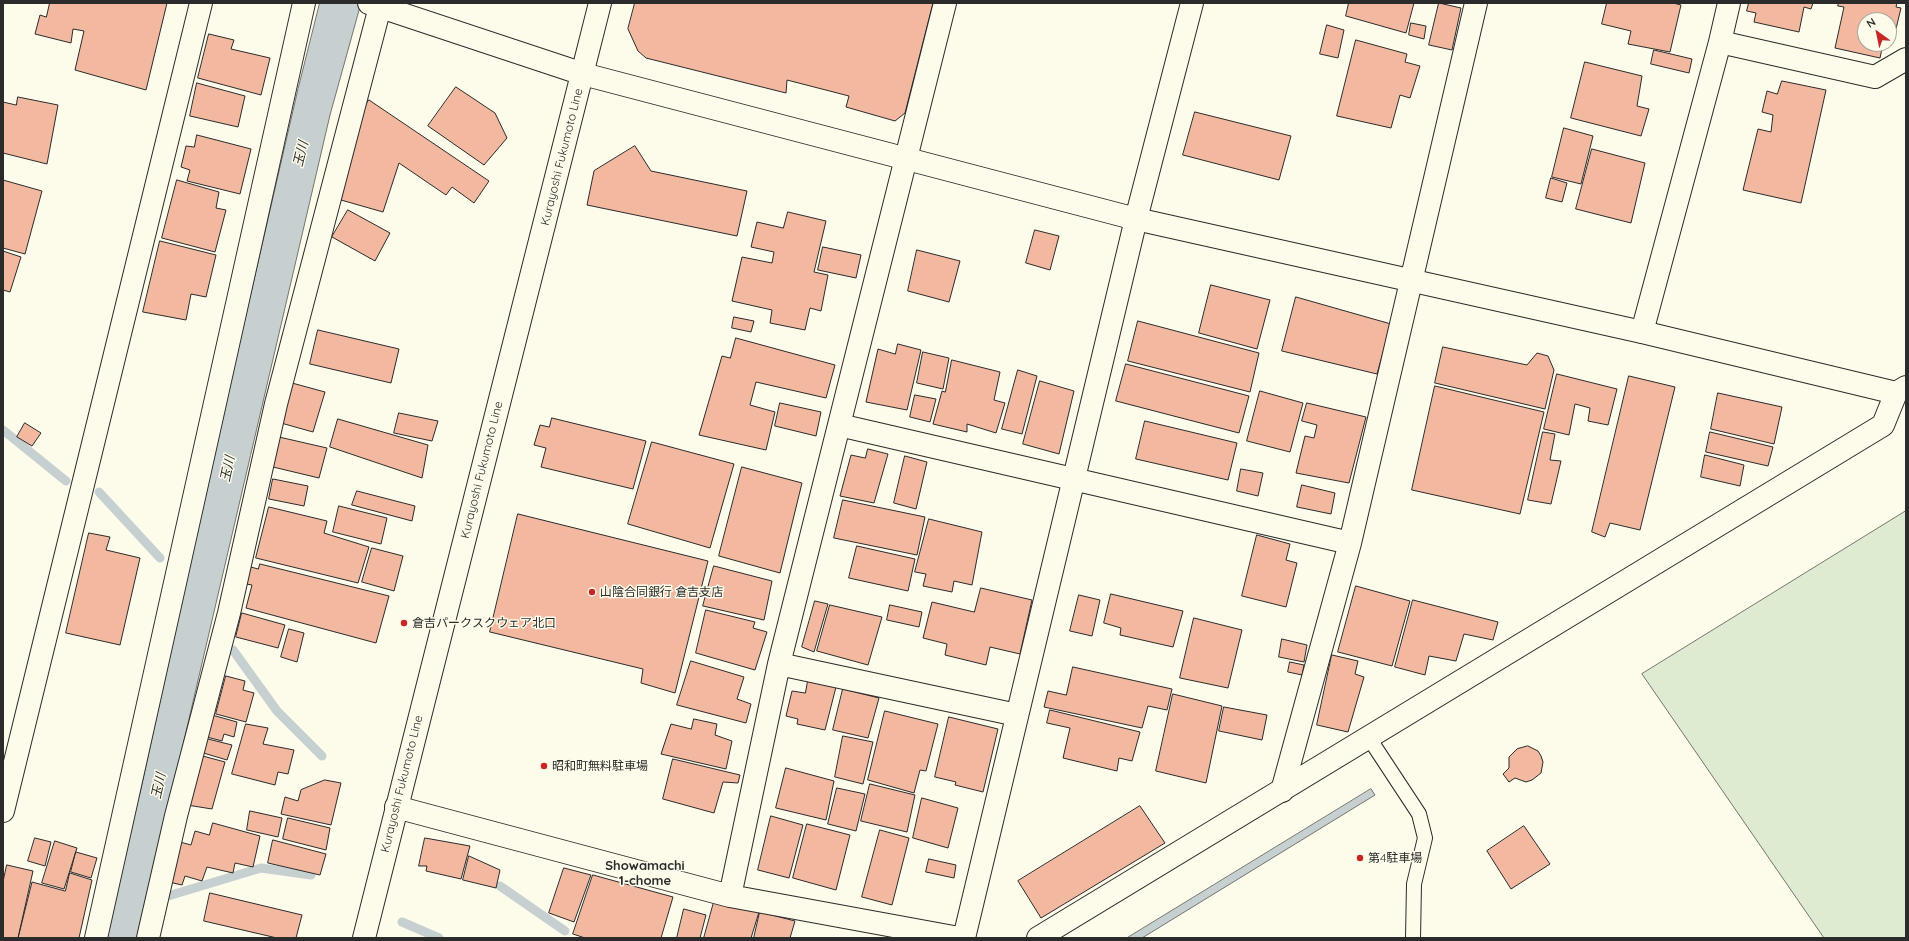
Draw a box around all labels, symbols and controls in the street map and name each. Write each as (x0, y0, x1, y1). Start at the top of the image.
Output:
north arrow (1857, 12, 1897, 52)
text: N (1864, 15, 1878, 31)
street label: Kurayoshi Fukumoto Line (538, 87, 586, 227)
water label: 玉川 (290, 139, 312, 169)
street label: Kurayoshi Fukumoto Line (458, 400, 506, 540)
water label: 玉川 (218, 455, 238, 483)
place label: 山陰合同銀行 倉吉支店 (600, 585, 723, 599)
marker: 山陰合同銀行 倉吉支店 (587, 587, 597, 597)
place label: 倉吉パークスクウェア北口 (412, 616, 556, 630)
marker: 倉吉パークスクウェア北口 (399, 618, 409, 628)
street label: Kurayoshi Fukumoto Line (378, 714, 426, 854)
place label: 昭和町無料駐車場 (552, 759, 648, 773)
marker: 昭和町無料駐車場 (539, 761, 549, 771)
water label: 玉川 (149, 772, 169, 800)
place label: 第4駐車場 (1368, 851, 1422, 865)
marker: 第4駐車場 (1355, 853, 1365, 863)
district label: Showamachi 1-chome (605, 858, 685, 889)

